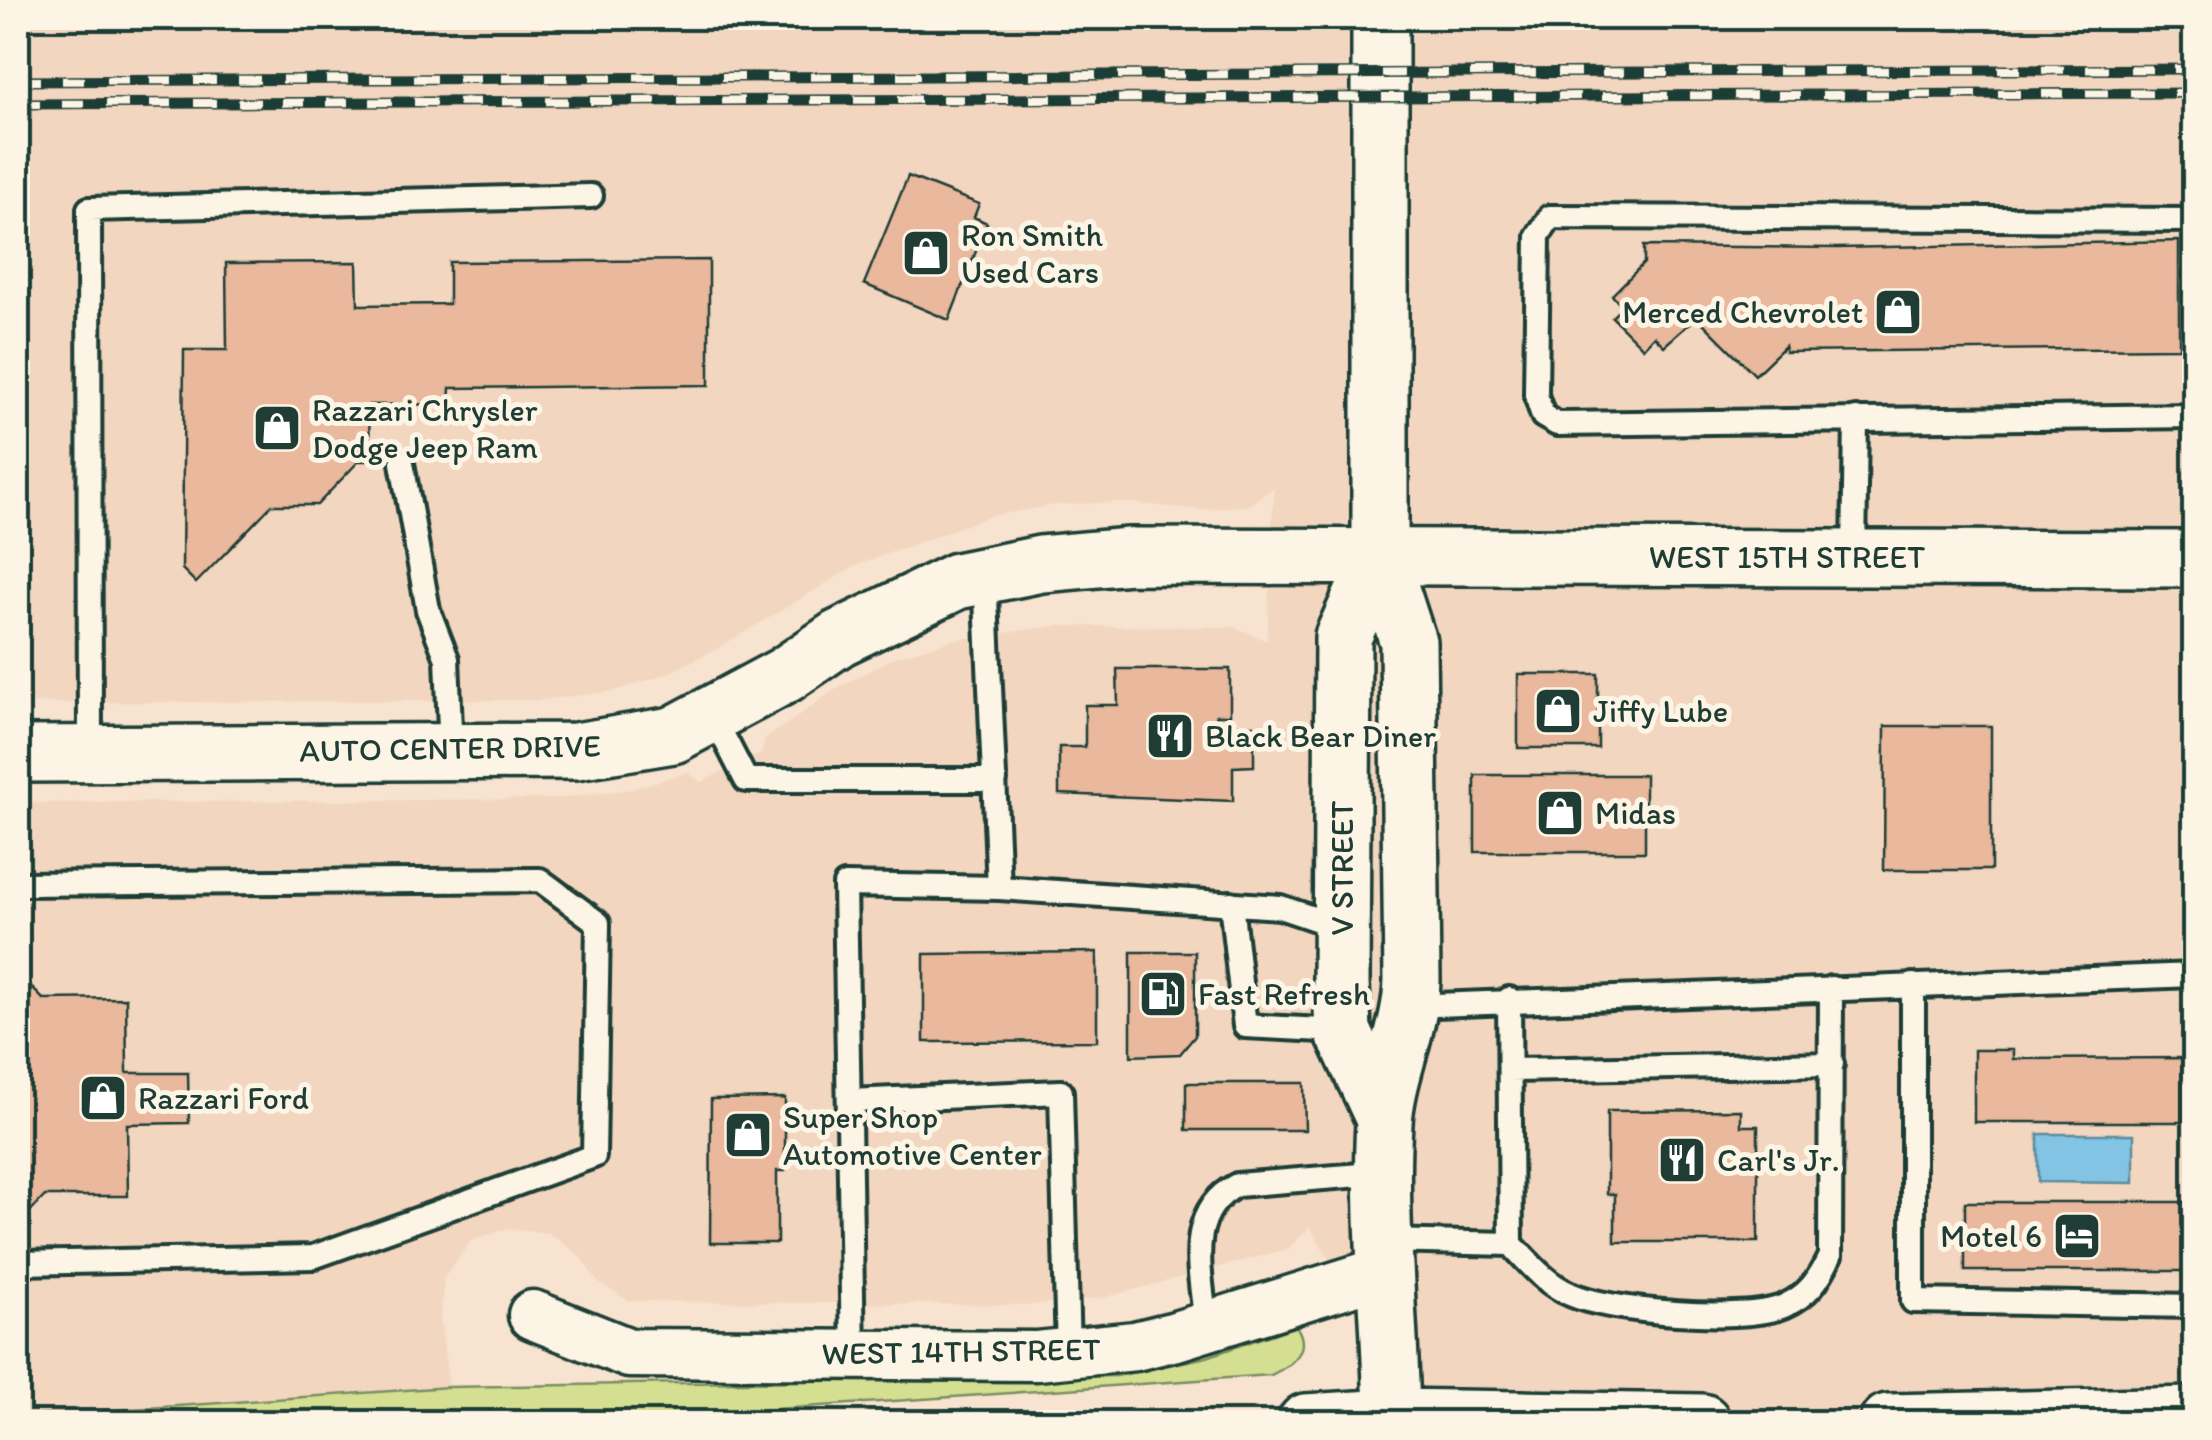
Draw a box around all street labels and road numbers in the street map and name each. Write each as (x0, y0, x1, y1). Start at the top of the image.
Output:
street label: WEST 15TH STREET (1649, 538, 1925, 576)
street label: AUTO CENTER DRIVE (299, 726, 601, 770)
street label: V STREET (1323, 801, 1361, 935)
street label: WEST 14TH STREET (821, 1330, 1101, 1372)

